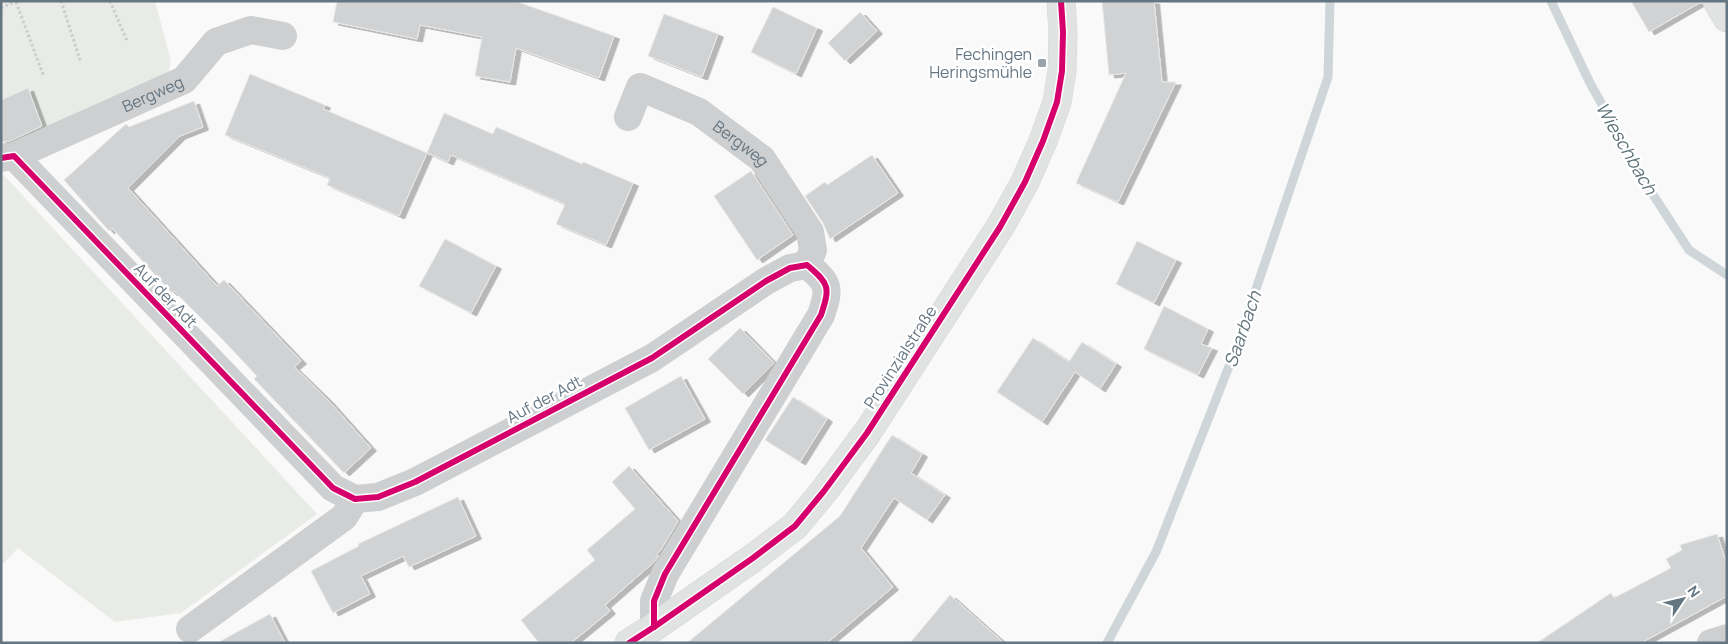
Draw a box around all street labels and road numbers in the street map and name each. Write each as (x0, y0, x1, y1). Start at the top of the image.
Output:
street label: Bergweg (119, 71, 187, 117)
street label: Bergweg (709, 115, 775, 170)
street label: Auf der Adt (129, 258, 203, 332)
street label: Provinzialstraße (858, 301, 942, 413)
street label: Auf der Adt (502, 370, 586, 428)

